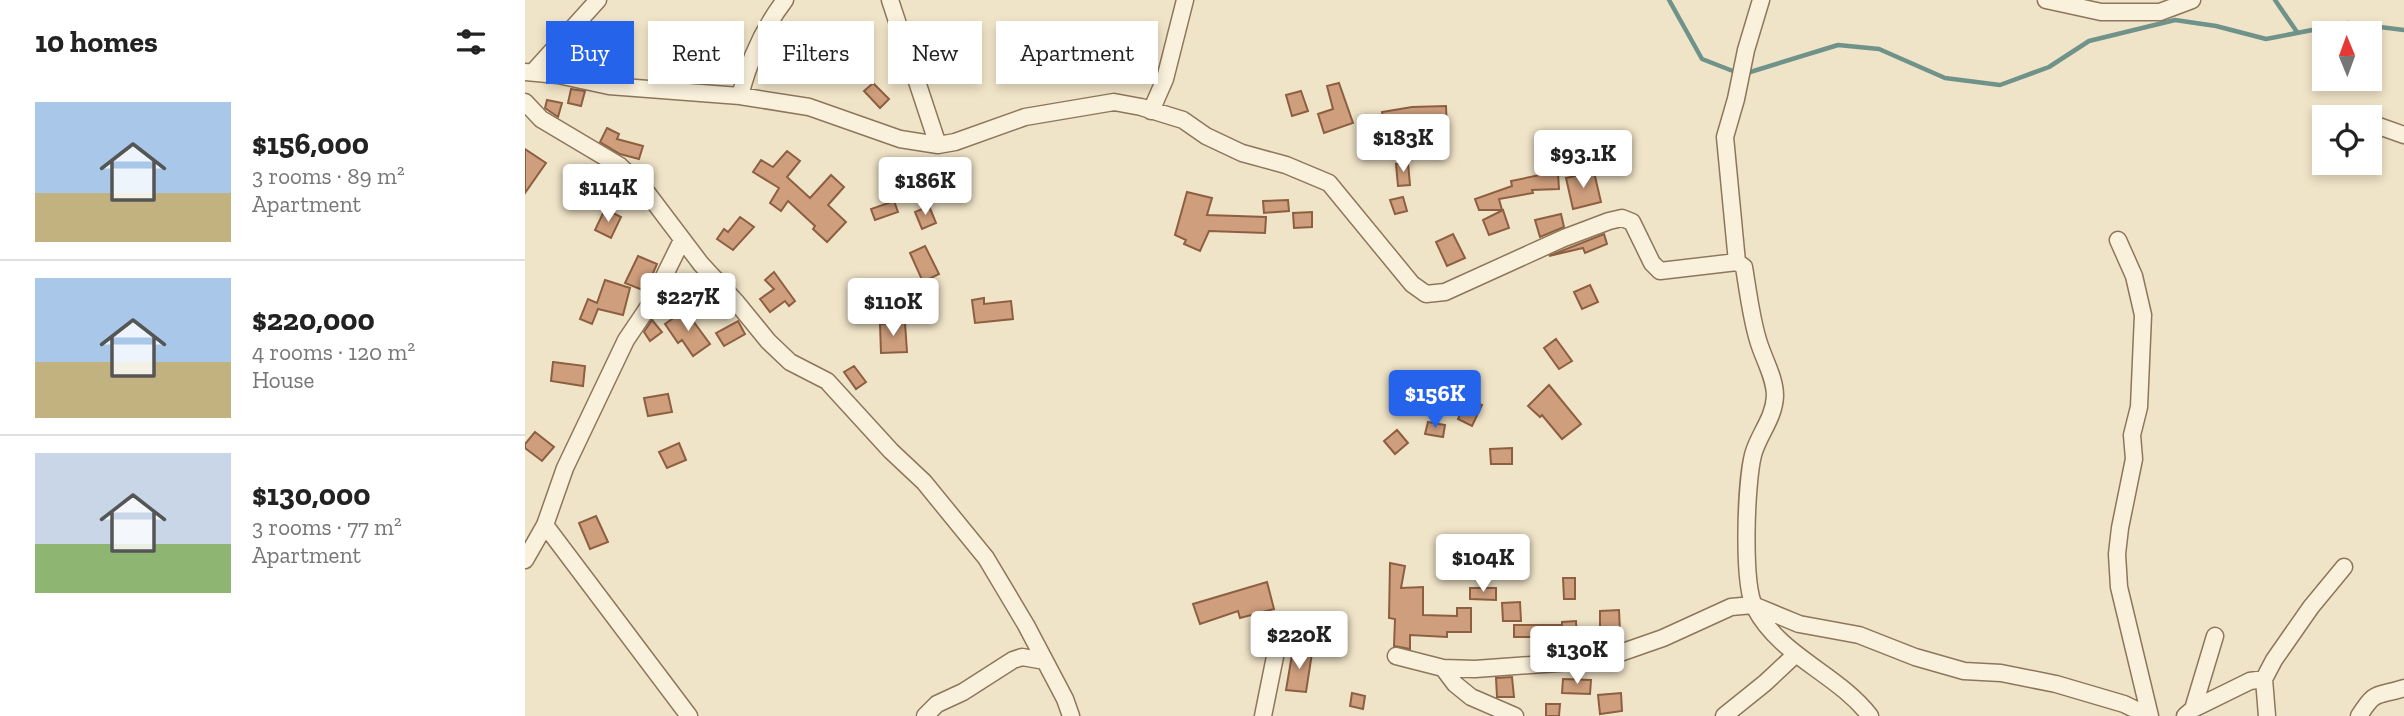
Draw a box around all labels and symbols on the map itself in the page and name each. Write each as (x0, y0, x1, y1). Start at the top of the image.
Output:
north arrow (2312, 21, 2382, 91)
pin: $183K (1354, 114, 1452, 174)
pin: $93.1K (1526, 130, 1640, 190)
pin: $186K (876, 158, 974, 217)
pin: $114K (559, 164, 657, 224)
pin: $227K (639, 274, 737, 333)
pin: $110K (844, 278, 942, 338)
pin: $156K (1386, 370, 1484, 430)
pin: $104K (1434, 534, 1532, 594)
pin: $220K (1250, 612, 1348, 671)
pin: $130K (1528, 626, 1626, 686)

